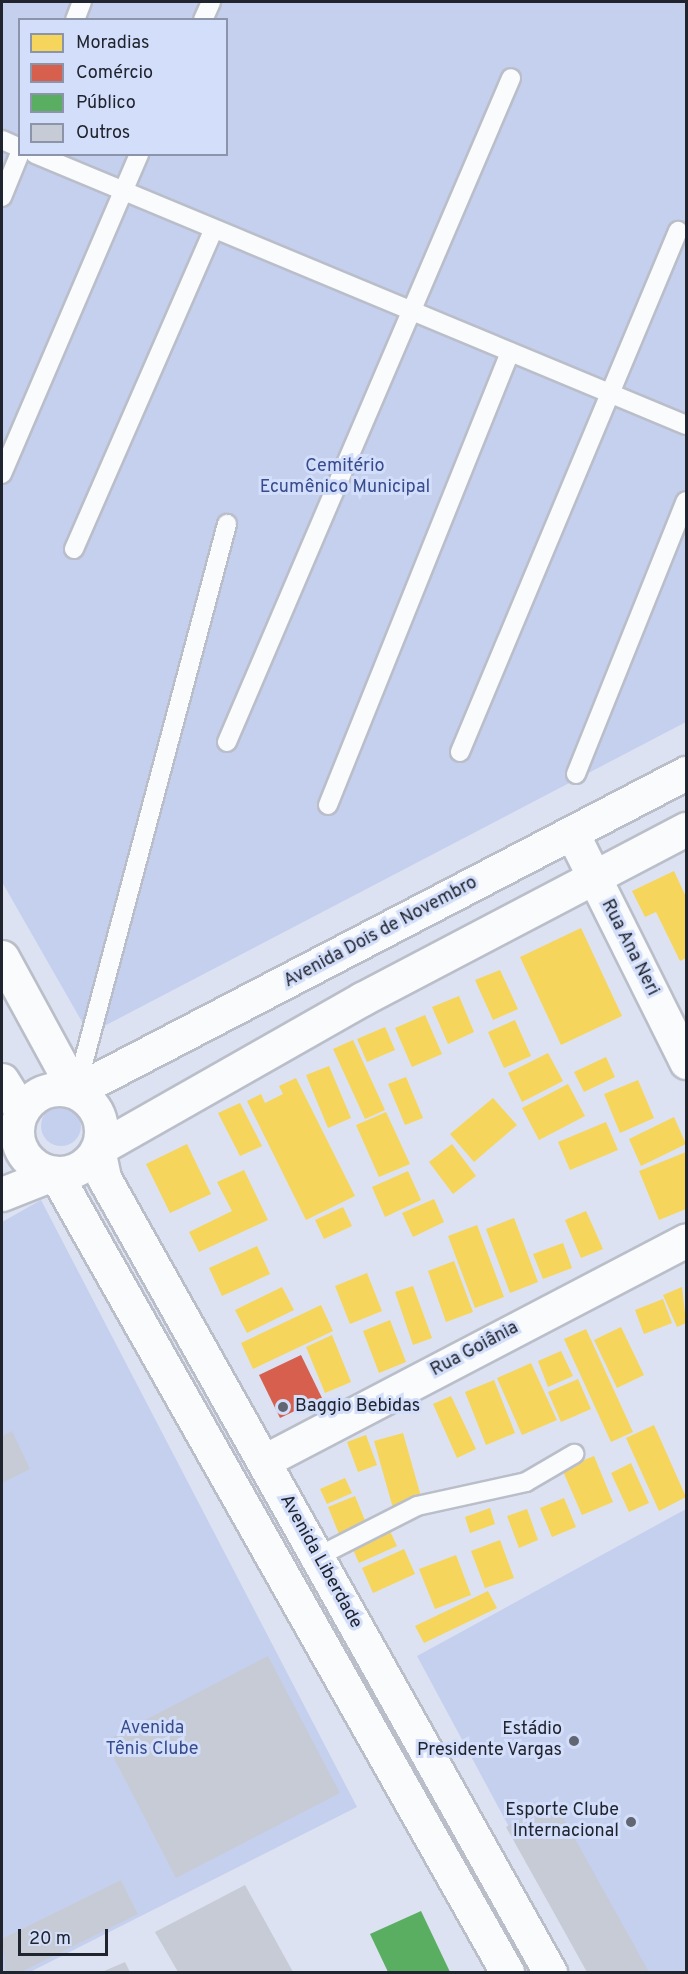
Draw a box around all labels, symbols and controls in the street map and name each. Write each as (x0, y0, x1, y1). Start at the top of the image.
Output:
legend (18, 18, 228, 156)
text: Moradias (76, 32, 149, 55)
text: Comércio (76, 62, 153, 85)
text: Público (76, 92, 136, 115)
text: Outros (76, 122, 130, 145)
park label: Cemitério Ecumênico Municipal (260, 457, 430, 500)
street label: Avenida Dois de Novembro (281, 873, 481, 993)
street label: Rua Ana Neri (595, 896, 663, 1000)
street label: Rua Goiânia (427, 1318, 523, 1382)
place label: Baggio Bebidas (295, 1396, 420, 1418)
marker: Baggio Bebidas (276, 1400, 290, 1414)
street label: Avenida Liberdade (274, 1491, 366, 1633)
park label: Avenida Tênis Clube (105, 1719, 199, 1762)
place label: Estádio Presidente Vargas (416, 1720, 562, 1762)
marker: Estádio Presidente Vargas (567, 1734, 581, 1748)
place label: Esporte Clube Internacional (505, 1801, 619, 1844)
marker: Esporte Clube Internacional (624, 1815, 638, 1829)
scale bar (21, 1917, 111, 1955)
text: 20 m (29, 1928, 71, 1951)

